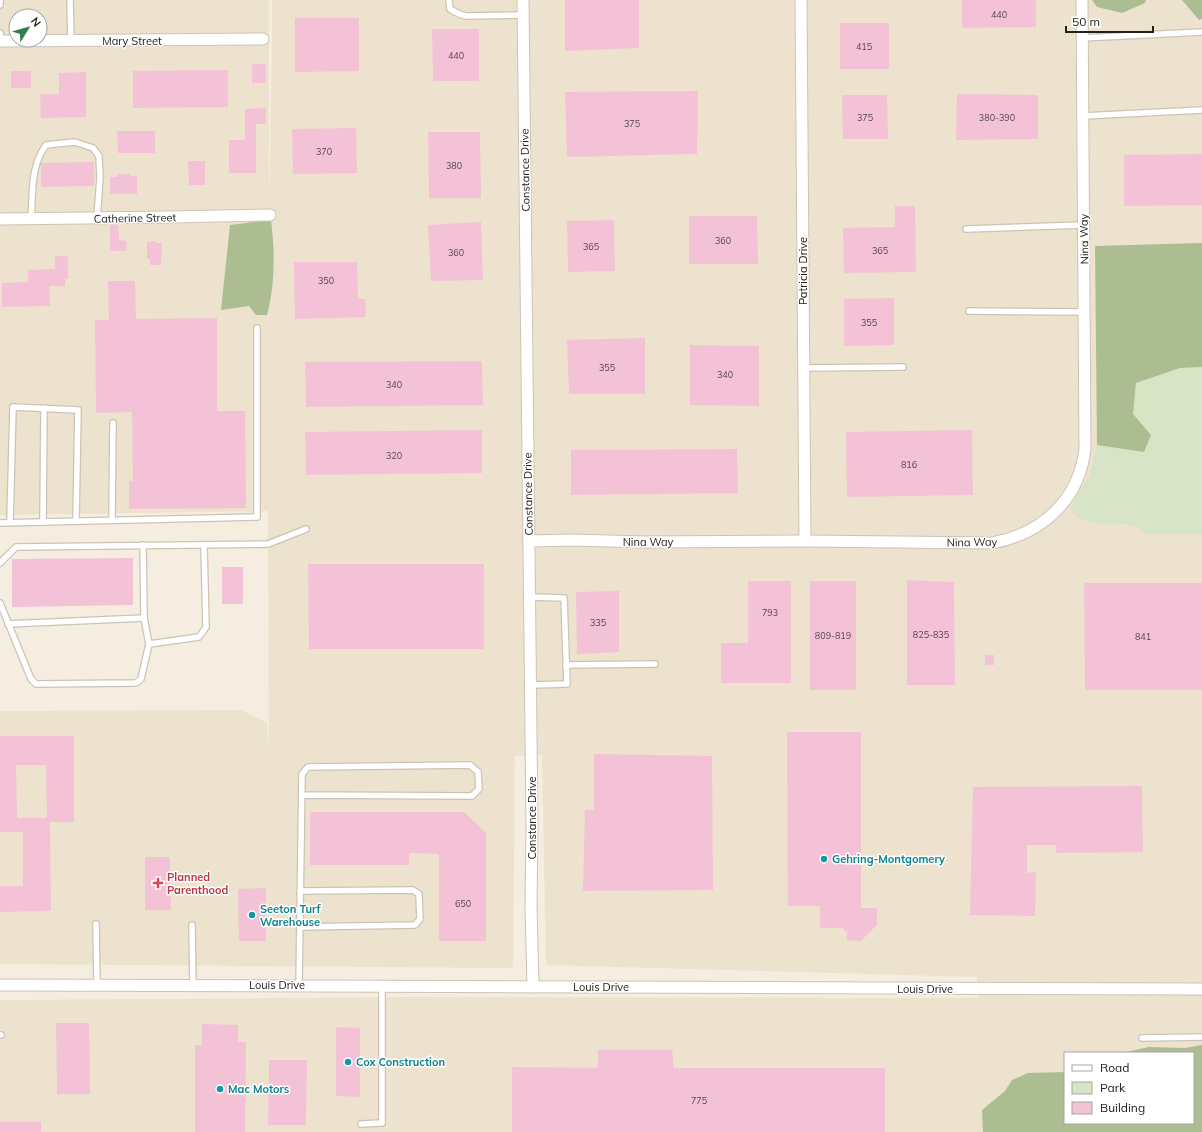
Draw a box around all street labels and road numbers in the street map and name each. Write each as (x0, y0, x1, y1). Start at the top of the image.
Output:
street label: Mary Street (102, 34, 162, 48)
street label: Constance Drive (517, 128, 533, 212)
street label: Catherine Street (94, 210, 177, 226)
street label: Nina Way (1077, 213, 1091, 264)
street label: Patricia Drive (796, 237, 810, 305)
street label: Constance Drive (520, 452, 536, 536)
street label: Nina Way (623, 535, 674, 549)
street label: Nina Way (947, 535, 998, 549)
street label: Constance Drive (525, 777, 539, 859)
street label: Louis Drive (249, 978, 305, 992)
street label: Louis Drive (573, 980, 629, 994)
street label: Louis Drive (897, 982, 953, 996)

